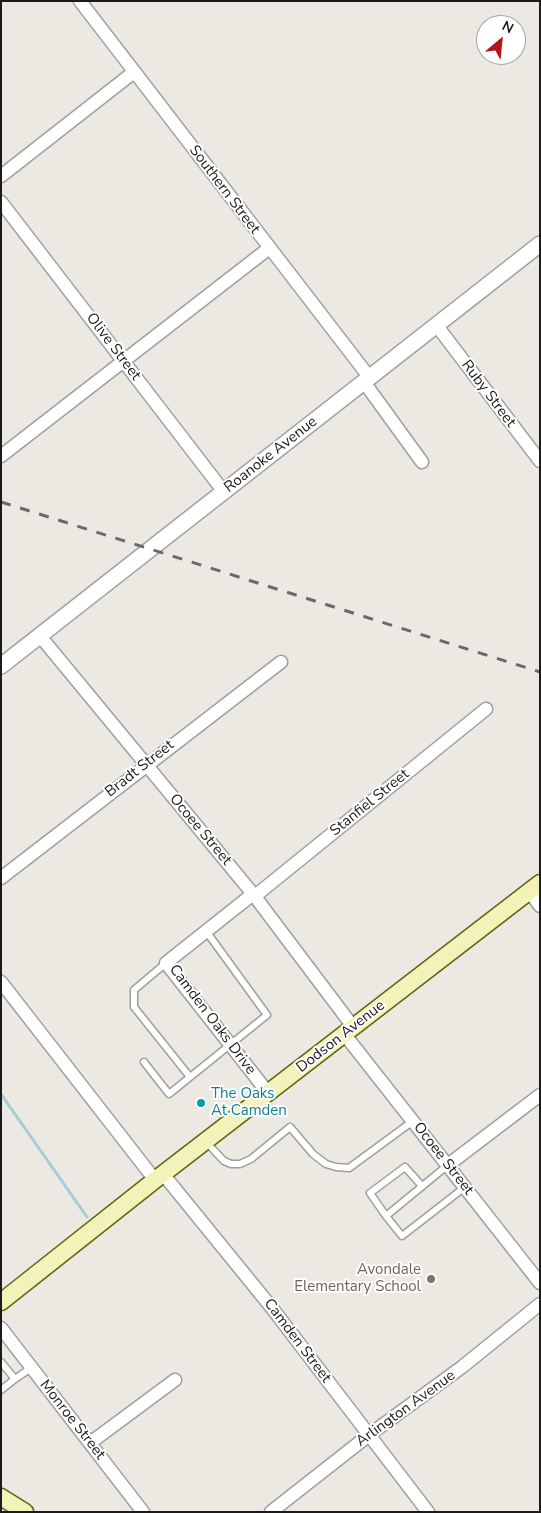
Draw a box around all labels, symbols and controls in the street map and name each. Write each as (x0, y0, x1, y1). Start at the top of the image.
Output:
north arrow (476, 15, 526, 65)
text: N (499, 16, 517, 38)
street label: Southern Street (185, 142, 263, 238)
street label: Olive Street (82, 310, 144, 384)
street label: Ruby Street (457, 357, 519, 431)
street label: Roanoke Avenue (221, 413, 321, 497)
street label: Bradt Street (102, 737, 178, 801)
street label: Stanfiel Street (327, 766, 413, 840)
street label: Ocoee Street (165, 791, 235, 869)
street label: Camden Oaks Drive (165, 961, 259, 1079)
street label: Dodson Avenue (293, 997, 389, 1077)
place label: The Oaks At Camden (211, 1085, 287, 1120)
marker: The Oaks At Camden (195, 1097, 207, 1109)
street label: Ocoee Street (409, 1119, 477, 1199)
place label: Avondale Elementary School (294, 1261, 421, 1296)
marker: Avondale Elementary School (425, 1273, 437, 1285)
street label: Camden Street (260, 1295, 334, 1387)
street label: Arlington Avenue (353, 1367, 459, 1451)
street label: Monroe Street (35, 1377, 109, 1463)

